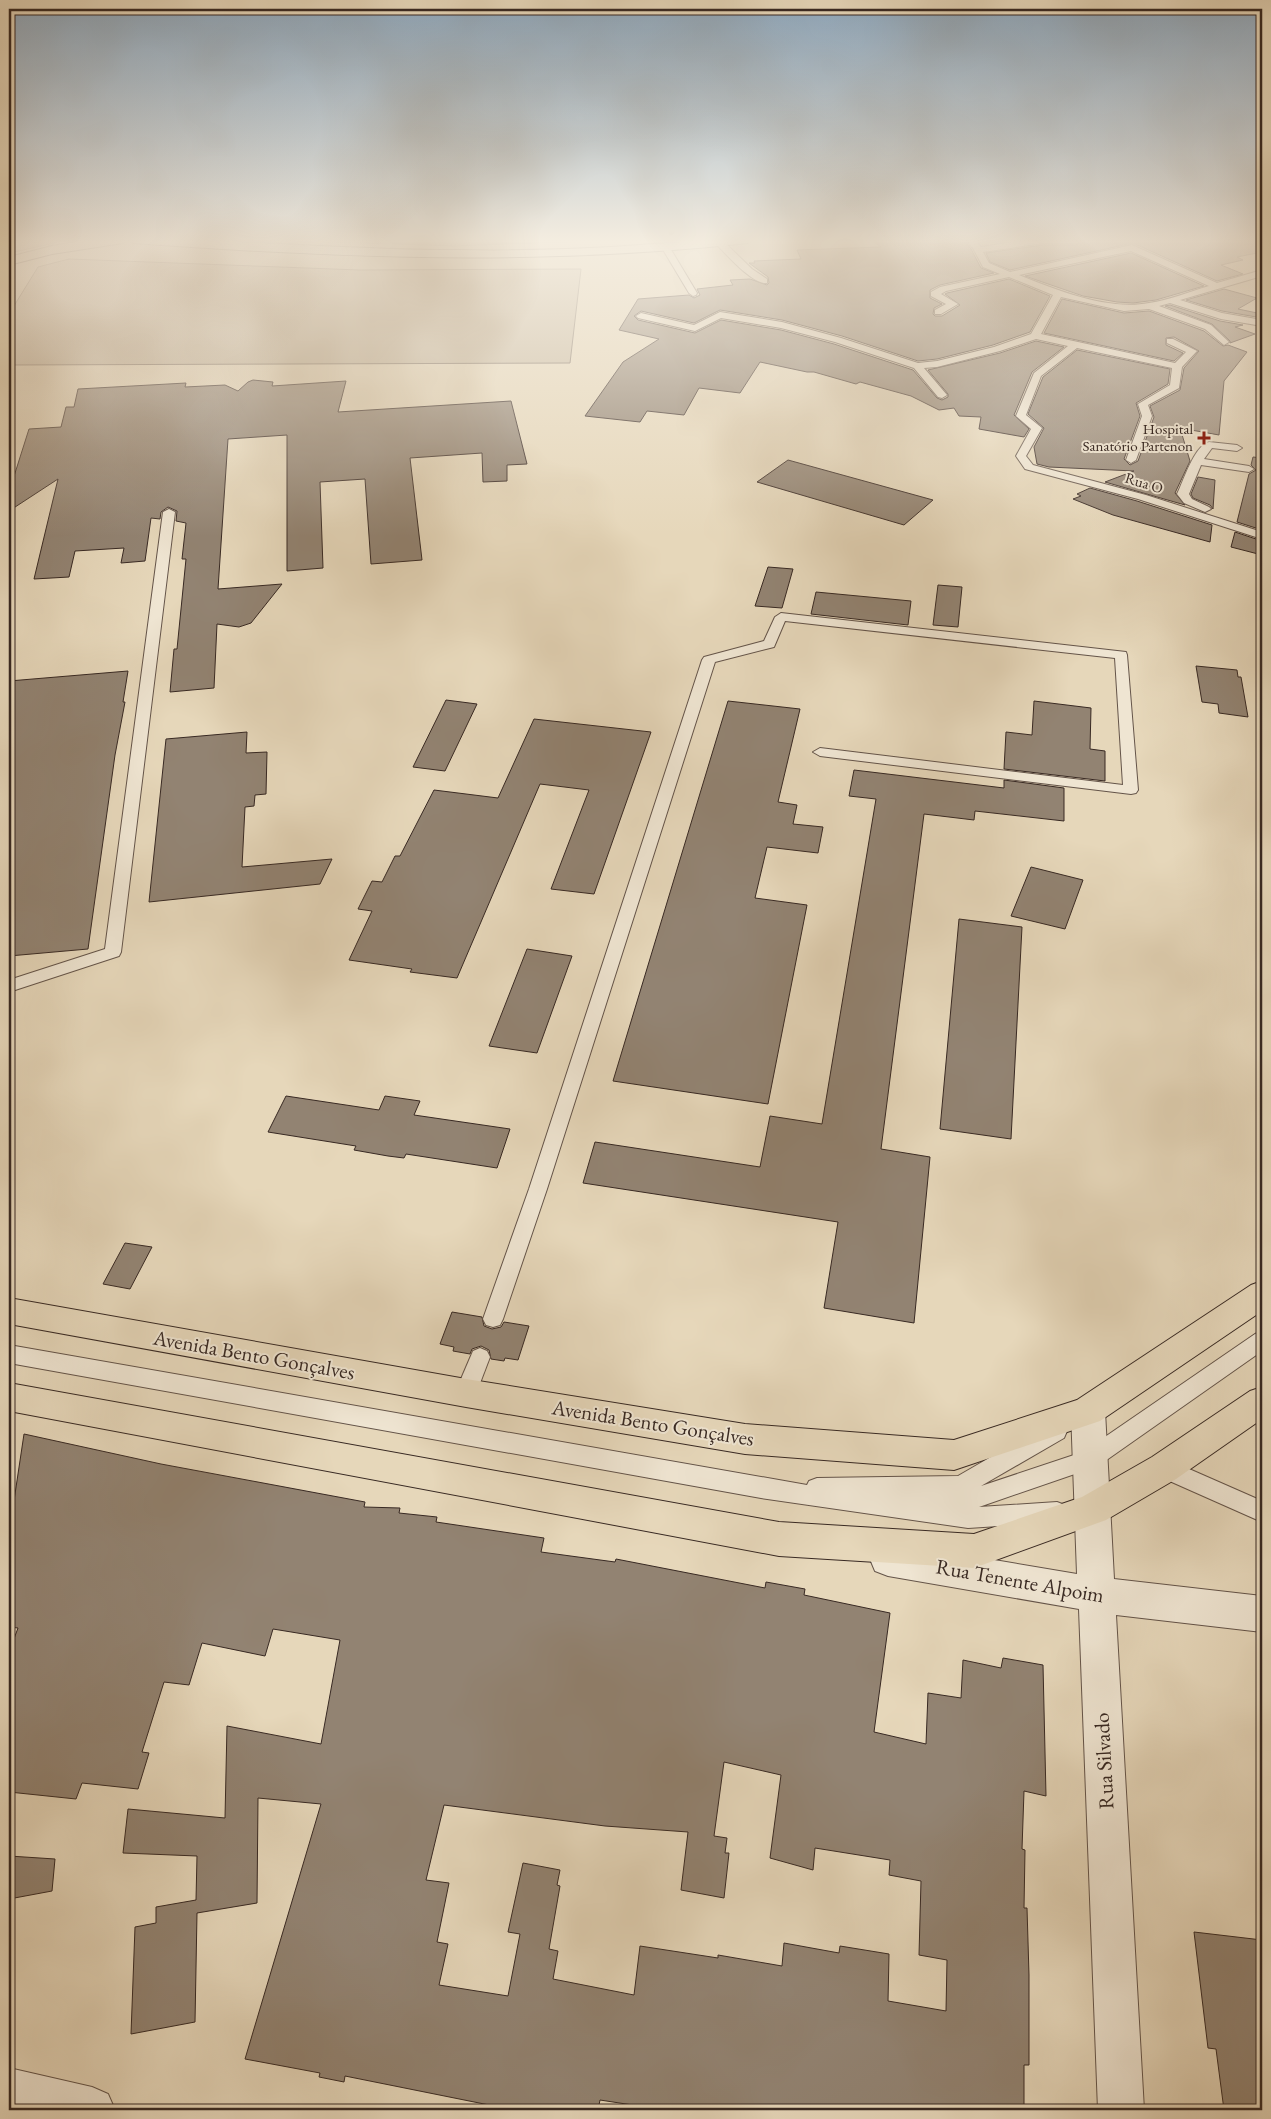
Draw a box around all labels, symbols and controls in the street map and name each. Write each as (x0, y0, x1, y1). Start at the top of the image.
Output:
place label: Hospital Sanatório Partenon (1083, 419, 1193, 455)
marker: Hospital Sanatório Partenon (1197, 431, 1211, 445)
street label: Rua O (1123, 468, 1166, 497)
street label: Avenida Bento Gonçalves (150, 1323, 357, 1386)
street label: Avenida Bento Gonçalves (549, 1393, 756, 1452)
street label: Rua Tenente Alpoim (934, 1552, 1106, 1609)
street label: Rua Silvado (1087, 1712, 1120, 1810)

